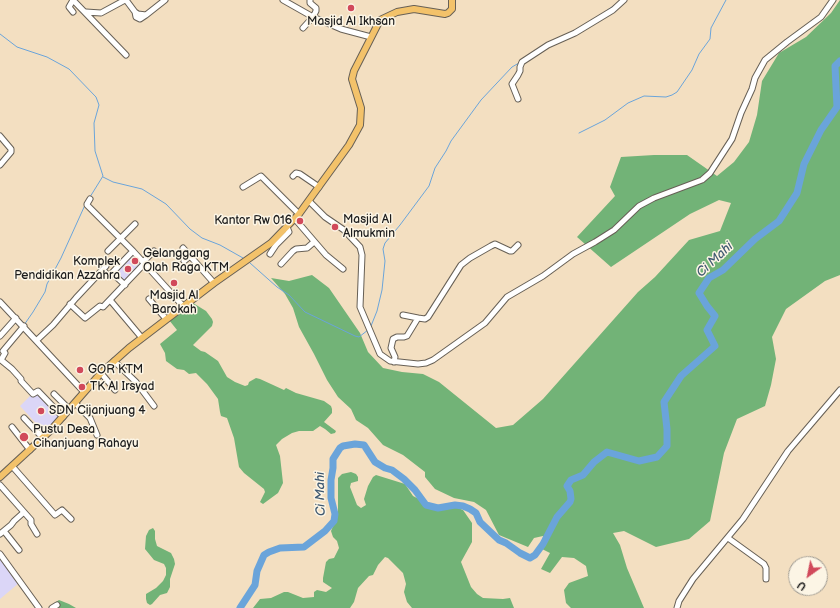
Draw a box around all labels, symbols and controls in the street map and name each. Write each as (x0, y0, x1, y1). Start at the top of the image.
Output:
marker: Masjid Al Ikhsan (346, 3, 356, 13)
place label: Masjid Al Ikhsan (307, 15, 395, 29)
place label: Masjid Al Almukmin (343, 213, 395, 241)
place label: Kantor Rw 016 (214, 214, 292, 228)
marker: Kantor Rw 016 (295, 216, 305, 226)
marker: Masjid Al Almukmin (330, 222, 340, 232)
water label: Ci Mahi (694, 239, 736, 281)
place label: Gelanggang Olah Raga KTM (143, 247, 229, 275)
place label: Komplek Pendidikan Azzahra (14, 255, 120, 283)
marker: Gelanggang Olah Raga KTM (130, 256, 140, 266)
marker: Komplek Pendidikan Azzahra (123, 264, 133, 274)
marker: Masjid Al Barokah (169, 278, 179, 288)
place label: Masjid Al Barokah (150, 289, 198, 317)
place label: GOR KTM (88, 363, 143, 377)
marker: GOR KTM (75, 365, 85, 375)
place label: TK Al Irsyad (90, 380, 154, 394)
marker: TK Al Irsyad (77, 382, 87, 392)
place label: SDN Cijanjuang 4 (49, 404, 146, 418)
marker: SDN Cijanjuang 4 (36, 406, 46, 416)
place label: Pustu Desa Cihanjuang Rahayu (33, 423, 139, 451)
marker: Pustu Desa Cihanjuang Rahayu (18, 431, 30, 443)
water label: Ci Mahi (313, 472, 329, 516)
north arrow (788, 556, 828, 596)
text: U (795, 578, 809, 593)

